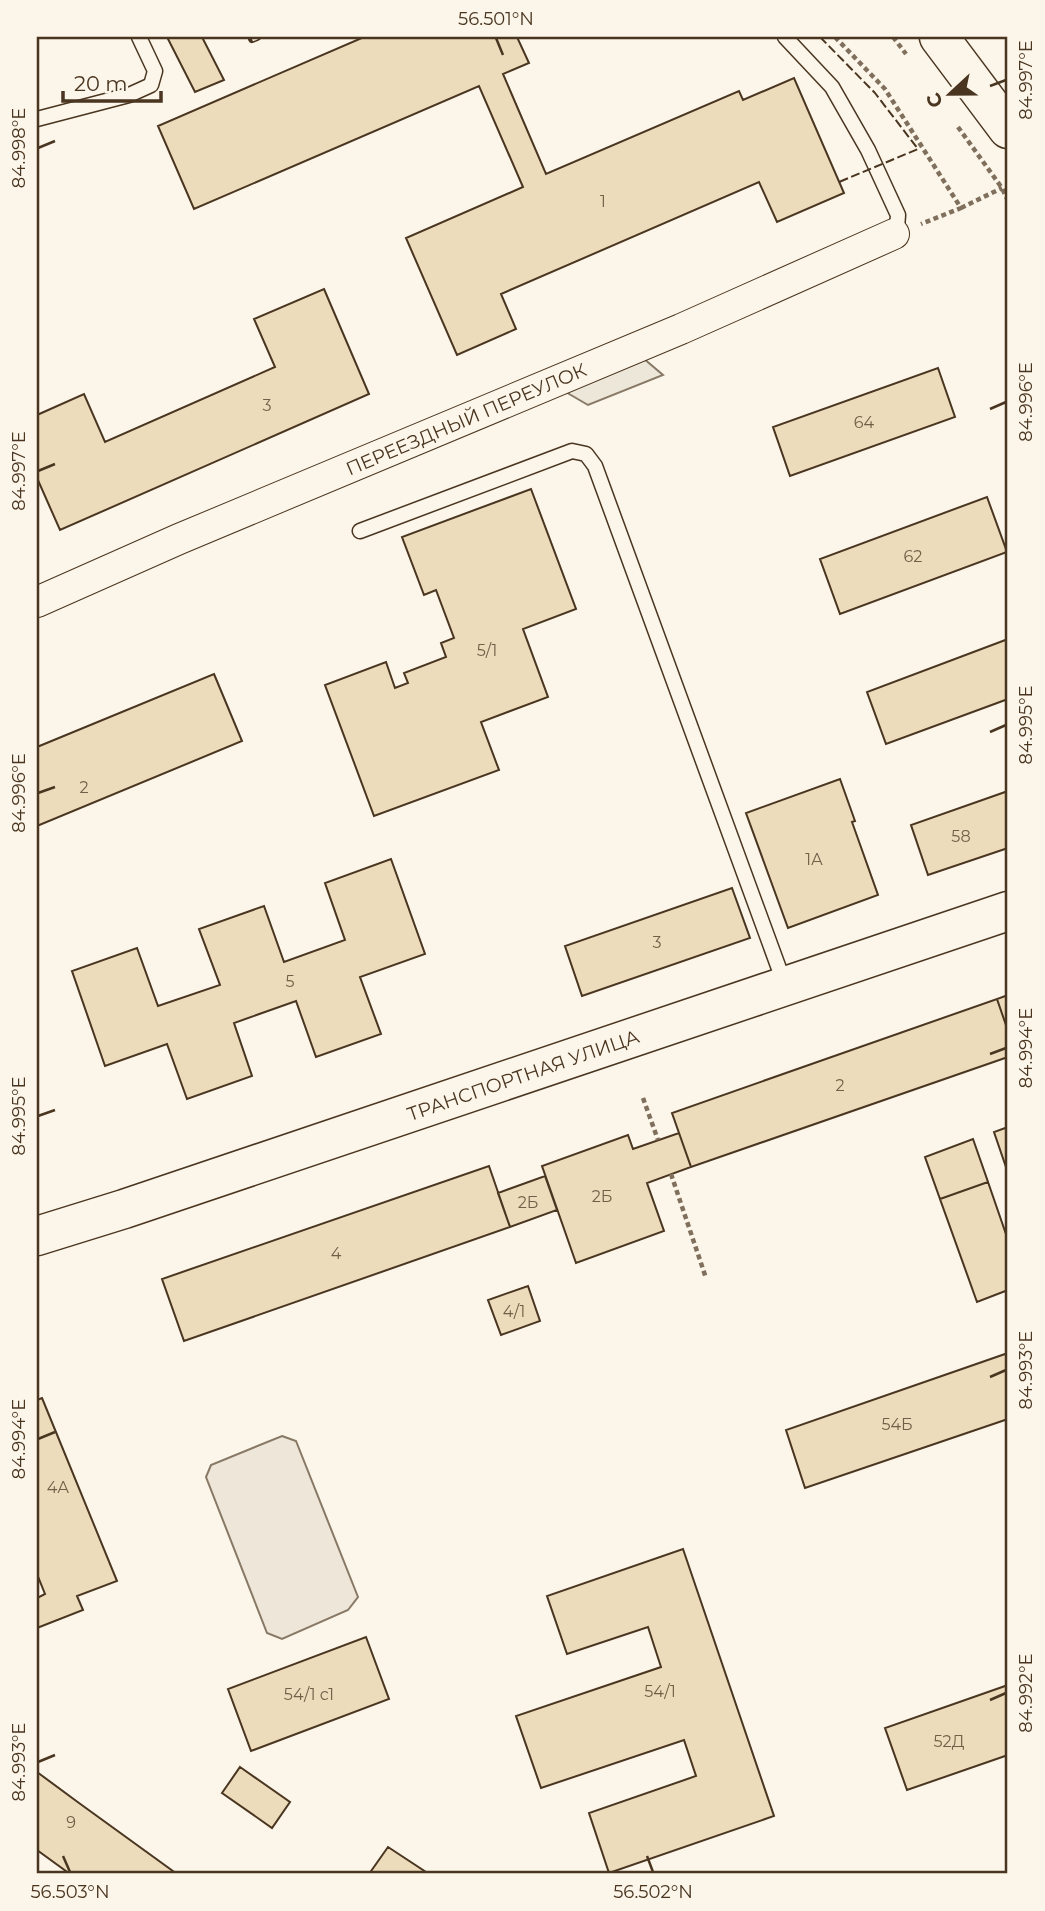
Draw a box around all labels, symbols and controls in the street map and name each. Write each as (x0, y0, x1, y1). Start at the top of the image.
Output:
text: 56.501°N (458, 8, 534, 30)
text: 84.997°E (1015, 40, 1037, 120)
scale bar (63, 60, 161, 104)
north arrow (916, 60, 986, 130)
text: 20 m (74, 71, 128, 96)
text: С (921, 89, 948, 111)
text: 84.998°E (8, 108, 30, 188)
house number: 1 (600, 192, 606, 211)
street label: ПЕРЕЕЗДНЫЙ ПЕРЕУЛОК (342, 358, 590, 481)
text: 84.996°E (1015, 362, 1037, 442)
house number: 3 (262, 396, 272, 415)
house number: 64 (854, 413, 875, 432)
text: 84.997°E (8, 431, 30, 511)
house number: 62 (904, 547, 922, 566)
house number: 5/1 (477, 641, 497, 660)
text: 84.995°E (1015, 686, 1037, 765)
text: 84.996°E (8, 753, 30, 833)
house number: 2 (79, 778, 89, 797)
house number: 58 (951, 827, 971, 846)
house number: 1А (805, 850, 823, 869)
house number: 3 (652, 933, 662, 952)
house number: 5 (285, 972, 295, 991)
text: 84.994°E (1015, 1008, 1037, 1088)
street label: ТРАНСПОРТНАЯ УЛИЦА (404, 1025, 642, 1126)
house number: 2 (835, 1076, 845, 1095)
text: 84.995°E (8, 1077, 30, 1156)
house number: 2Б (592, 1187, 612, 1206)
house number: 2Б (518, 1193, 538, 1212)
house number: 4 (331, 1244, 342, 1263)
house number: 4/1 (503, 1302, 525, 1321)
text: 84.993°E (1015, 1331, 1037, 1409)
text: 84.994°E (8, 1399, 30, 1479)
house number: 54Б (881, 1415, 913, 1434)
house number: 4А (47, 1478, 69, 1497)
text: 84.992°E (1015, 1653, 1037, 1733)
house number: 54/1 (644, 1682, 676, 1701)
house number: 54/1 с1 (284, 1685, 334, 1704)
text: 84.993°E (8, 1723, 30, 1801)
house number: 52Д (934, 1732, 965, 1751)
house number: 9 (66, 1813, 76, 1832)
text: 56.503°N (30, 1881, 110, 1903)
text: 56.502°N (613, 1881, 693, 1903)

